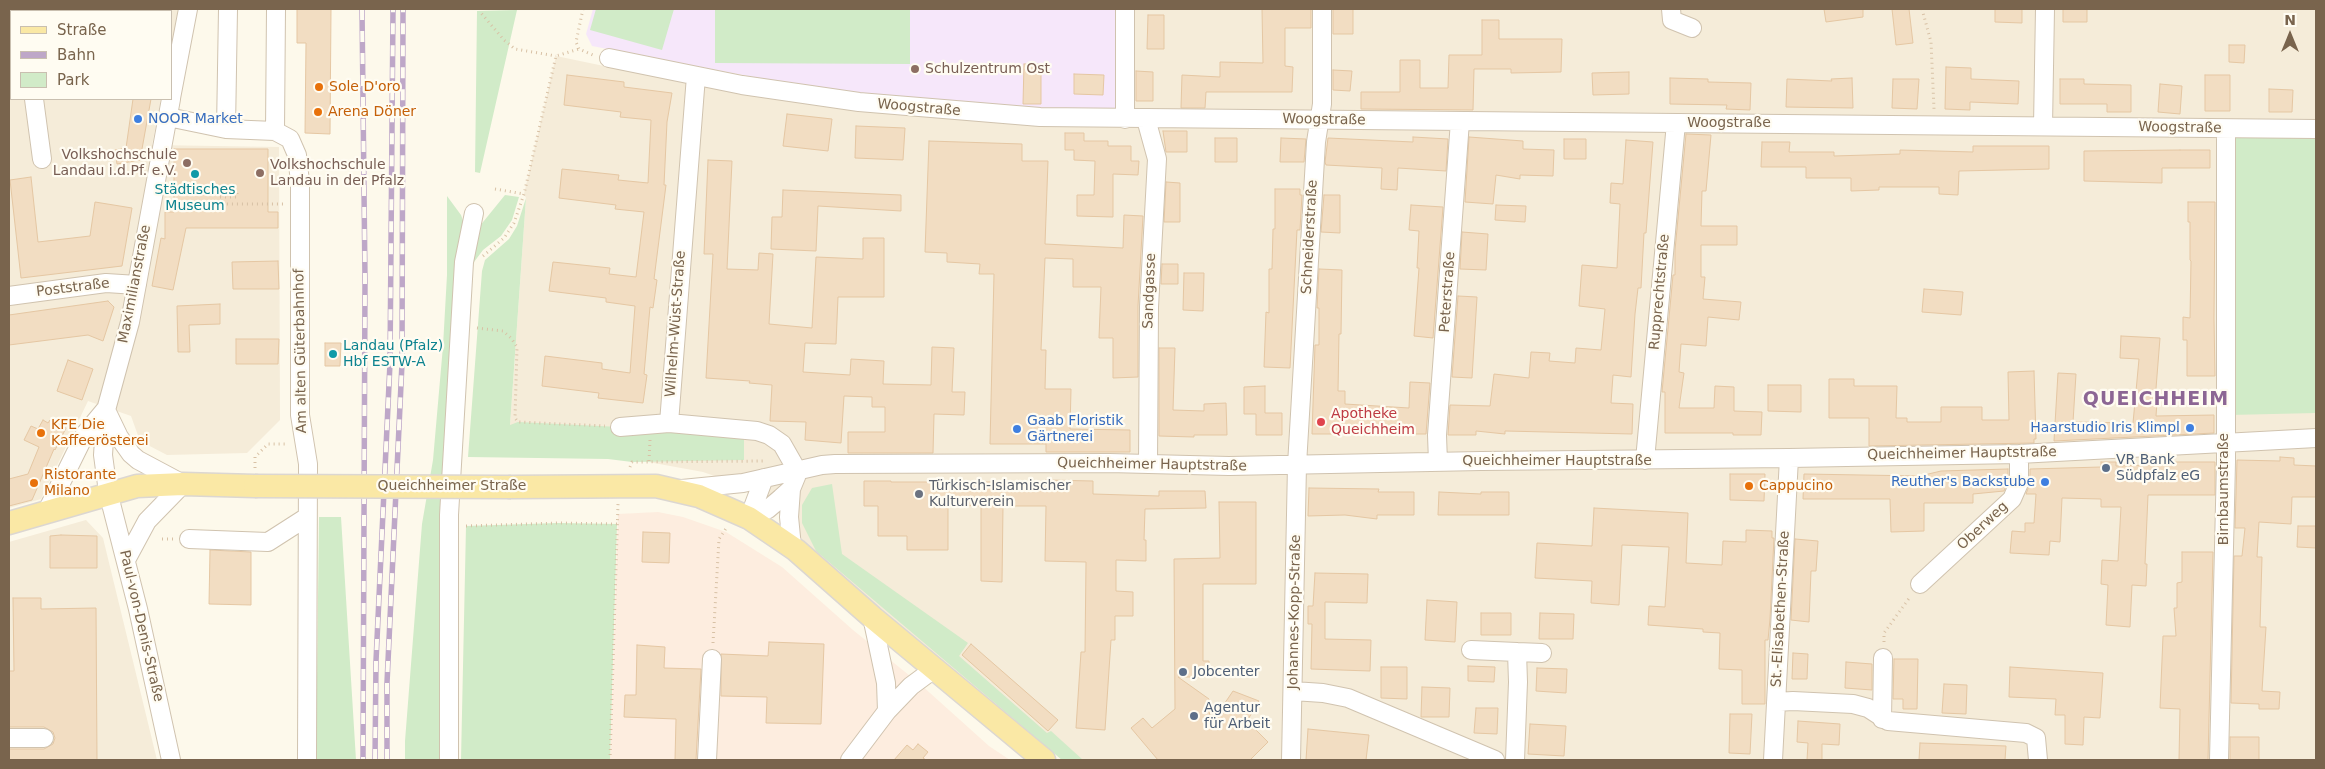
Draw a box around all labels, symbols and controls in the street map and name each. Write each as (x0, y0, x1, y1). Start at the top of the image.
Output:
legend (10, 10, 172, 100)
north arrow (2265, 10, 2315, 60)
text: N (2284, 12, 2296, 28)
text: Straße (57, 21, 106, 39)
text: Bahn (57, 46, 96, 64)
place label: Schulzentrum Ost (925, 61, 1050, 77)
marker: Schulzentrum Ost (909, 63, 921, 75)
text: Park (57, 71, 89, 89)
place label: Sole D'oro (329, 79, 401, 95)
marker: Sole D'oro (313, 81, 325, 93)
street label: Woogstraße (877, 96, 961, 120)
place label: Arena Döner (328, 104, 416, 120)
marker: Arena Döner (312, 106, 324, 118)
place label: NOOR Market (148, 111, 243, 127)
street label: Woogstraße (1282, 111, 1366, 129)
marker: NOOR Market (132, 113, 144, 125)
street label: Woogstraße (1687, 115, 1771, 131)
street label: Woogstraße (2138, 119, 2222, 137)
place label: Volkshochschule Landau i.d.Pf. e.V. (53, 147, 177, 180)
marker: Volkshochschule Landau i.d.Pf. e.V. (181, 157, 193, 169)
place label: Volkshochschule Landau in der Pfalz (270, 157, 404, 190)
marker: Volkshochschule Landau in der Pfalz (254, 167, 266, 179)
marker: Städtisches Museum (189, 168, 201, 180)
street label: Schneiderstraße (1299, 179, 1321, 295)
place label: Städtisches Museum (155, 182, 235, 214)
street label: Maximilianstraße (115, 223, 155, 345)
street label: Rupprechtstraße (1647, 233, 1673, 351)
street label: Wilhelm-Wüst-Straße (662, 250, 690, 398)
street label: Peterstraße (1437, 251, 1459, 333)
street label: Sandgasse (1140, 253, 1160, 329)
street label: Am alten Güterbahnhof (291, 269, 311, 433)
street label: Poststraße (35, 275, 111, 301)
place label: Landau (Pfalz) Hbf ESTW-A (343, 338, 443, 371)
marker: Landau (Pfalz) Hbf ESTW-A (327, 348, 339, 360)
district label: QUEICHHEIM (2082, 389, 2230, 411)
place label: Apotheke Queichheim (1331, 406, 1415, 438)
place label: Gaab Floristik Gärtnerei (1027, 413, 1123, 446)
marker: Apotheke Queichheim (1315, 416, 1327, 428)
place label: KFE Die Kaffeerösterei (51, 417, 149, 450)
place label: Haarstudio Iris Klimpl (2030, 420, 2180, 436)
marker: Haarstudio Iris Klimpl (2184, 422, 2196, 434)
marker: Gaab Floristik Gärtnerei (1011, 423, 1023, 435)
marker: KFE Die Kaffeerösterei (35, 427, 47, 439)
street label: Birnbaumstraße (2216, 433, 2232, 545)
street label: Queichheimer Hauptstraße (1867, 444, 2057, 464)
place label: VR Bank Südpfalz eG (2116, 452, 2200, 484)
street label: Queichheimer Hauptstraße (1462, 453, 1652, 469)
street label: Queichheimer Hauptstraße (1057, 455, 1247, 475)
marker: VR Bank Südpfalz eG (2100, 462, 2112, 474)
place label: Ristorante Milano (44, 467, 116, 500)
place label: Reuther's Backstube (1891, 474, 2035, 490)
marker: Reuther's Backstube (2039, 476, 2051, 488)
marker: Ristorante Milano (28, 477, 40, 489)
street label: Queichheimer Straße (378, 478, 526, 494)
place label: Türkisch-Islamischer Kulturverein (929, 478, 1071, 511)
place label: Cappucino (1759, 478, 1833, 494)
marker: Cappucino (1743, 480, 1755, 492)
marker: Türkisch-Islamischer Kulturverein (913, 488, 925, 500)
street label: Oberweg (1954, 498, 2012, 554)
street label: St.-Elisabethen-Straße (1769, 530, 1793, 688)
street label: Johannes-Kopp-Straße (1285, 534, 1305, 690)
street label: Paul-von-Denis-Straße (115, 548, 167, 704)
place label: Jobcenter (1193, 664, 1260, 680)
marker: Jobcenter (1177, 666, 1189, 678)
place label: Agentur für Arbeit (1204, 700, 1270, 732)
marker: Agentur für Arbeit (1188, 710, 1200, 722)

